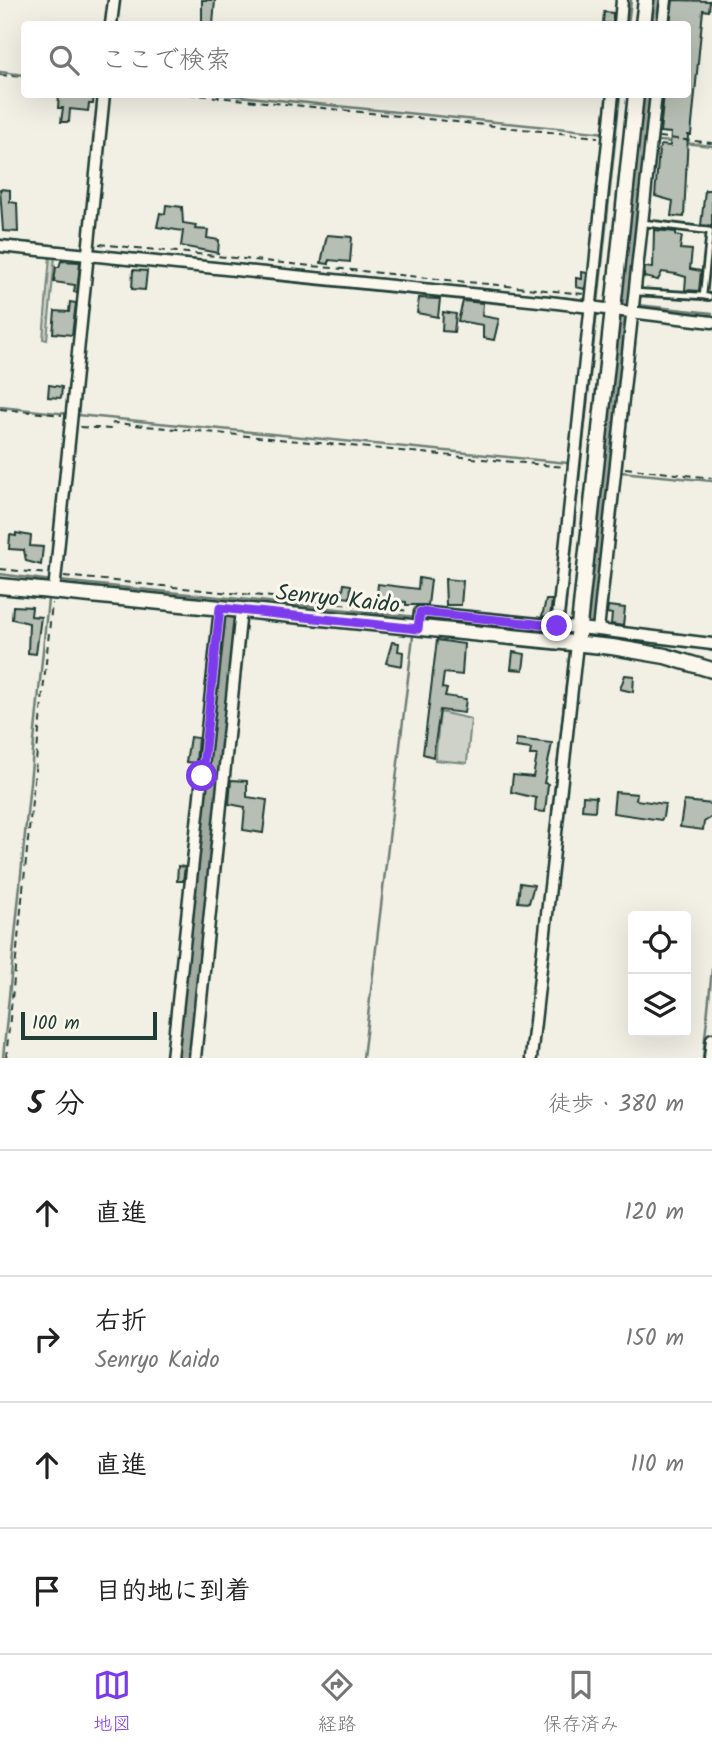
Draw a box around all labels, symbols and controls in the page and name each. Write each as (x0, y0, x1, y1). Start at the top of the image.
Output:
search box (21, 21, 691, 98)
text: ここで検索 (101, 40, 231, 82)
icon: search (45, 41, 83, 79)
street label: Senryo Kaido (274, 576, 402, 624)
route end (541, 610, 572, 641)
route start (186, 760, 217, 791)
map controls (628, 911, 691, 1037)
button: locate (628, 911, 691, 974)
button: layers (628, 974, 691, 1037)
scale bar (21, 1009, 158, 1041)
text: 100 m (32, 1009, 80, 1039)
text: 5 分 (28, 1081, 85, 1129)
text: 徒歩 · 380 m (548, 1087, 684, 1123)
text: 直進 (95, 1193, 147, 1235)
icon: ahead (28, 1194, 66, 1232)
text: 120 m (624, 1195, 684, 1231)
text: 右折 (95, 1301, 147, 1343)
icon: right (28, 1320, 66, 1358)
text: 150 m (625, 1321, 684, 1357)
text: Senryo Kaido (95, 1343, 220, 1379)
text: 直進 (95, 1445, 147, 1487)
icon: ahead (28, 1446, 66, 1484)
text: 110 m (631, 1447, 684, 1483)
text: 目的地に到着 (95, 1571, 251, 1613)
icon: arrive (28, 1572, 66, 1610)
tab: 地図 (93, 1666, 131, 1740)
tab: 経路 (318, 1666, 356, 1740)
tab: 保存済み (543, 1666, 619, 1740)

